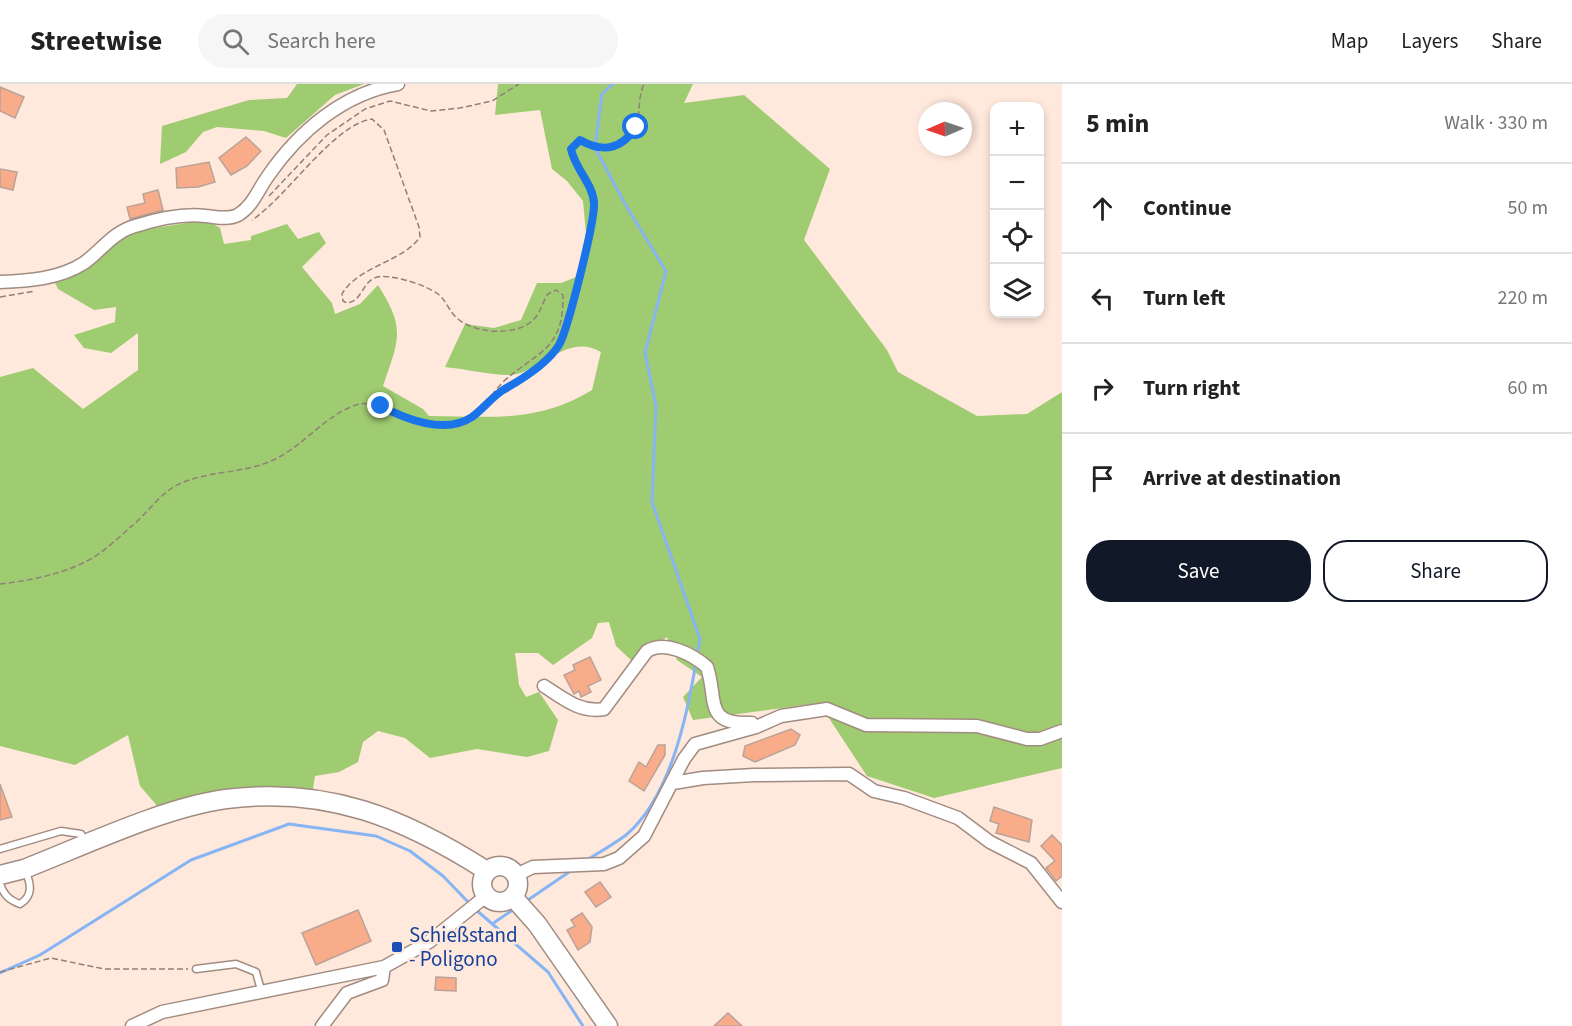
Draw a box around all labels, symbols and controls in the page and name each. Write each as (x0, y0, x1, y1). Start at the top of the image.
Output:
search box (198, 14, 618, 68)
text: Streetwise (30, 21, 162, 61)
icon: search (219, 25, 252, 58)
text: Search here (267, 25, 376, 57)
text: Map (1331, 26, 1368, 56)
text: Layers (1401, 26, 1458, 56)
text: Share (1491, 26, 1542, 56)
north arrow (918, 102, 972, 156)
map controls (990, 102, 1044, 318)
button: + (990, 102, 1044, 156)
text: 5 min (1086, 105, 1149, 142)
text: Walk · 330 m (1444, 109, 1548, 137)
route start (622, 113, 648, 139)
button: − (990, 156, 1044, 210)
icon: ahead (1086, 192, 1119, 225)
text: Continue (1143, 192, 1232, 224)
text: 50 m (1508, 194, 1548, 222)
button: locate (990, 210, 1044, 264)
button: layers (990, 264, 1044, 318)
icon: left (1086, 282, 1119, 315)
text: Turn left (1143, 282, 1225, 314)
text: 220 m (1498, 284, 1548, 312)
icon: right (1086, 372, 1119, 405)
text: Turn right (1143, 372, 1240, 404)
text: 60 m (1508, 374, 1548, 402)
route end (367, 392, 393, 418)
icon: arrive (1086, 462, 1119, 495)
text: Arrive at destination (1143, 462, 1341, 494)
button: Save (1086, 540, 1311, 602)
button: Share (1323, 540, 1548, 602)
place label: Schießstand - Poligono (409, 920, 518, 974)
marker: Schießstand - Poligono (390, 940, 404, 954)

